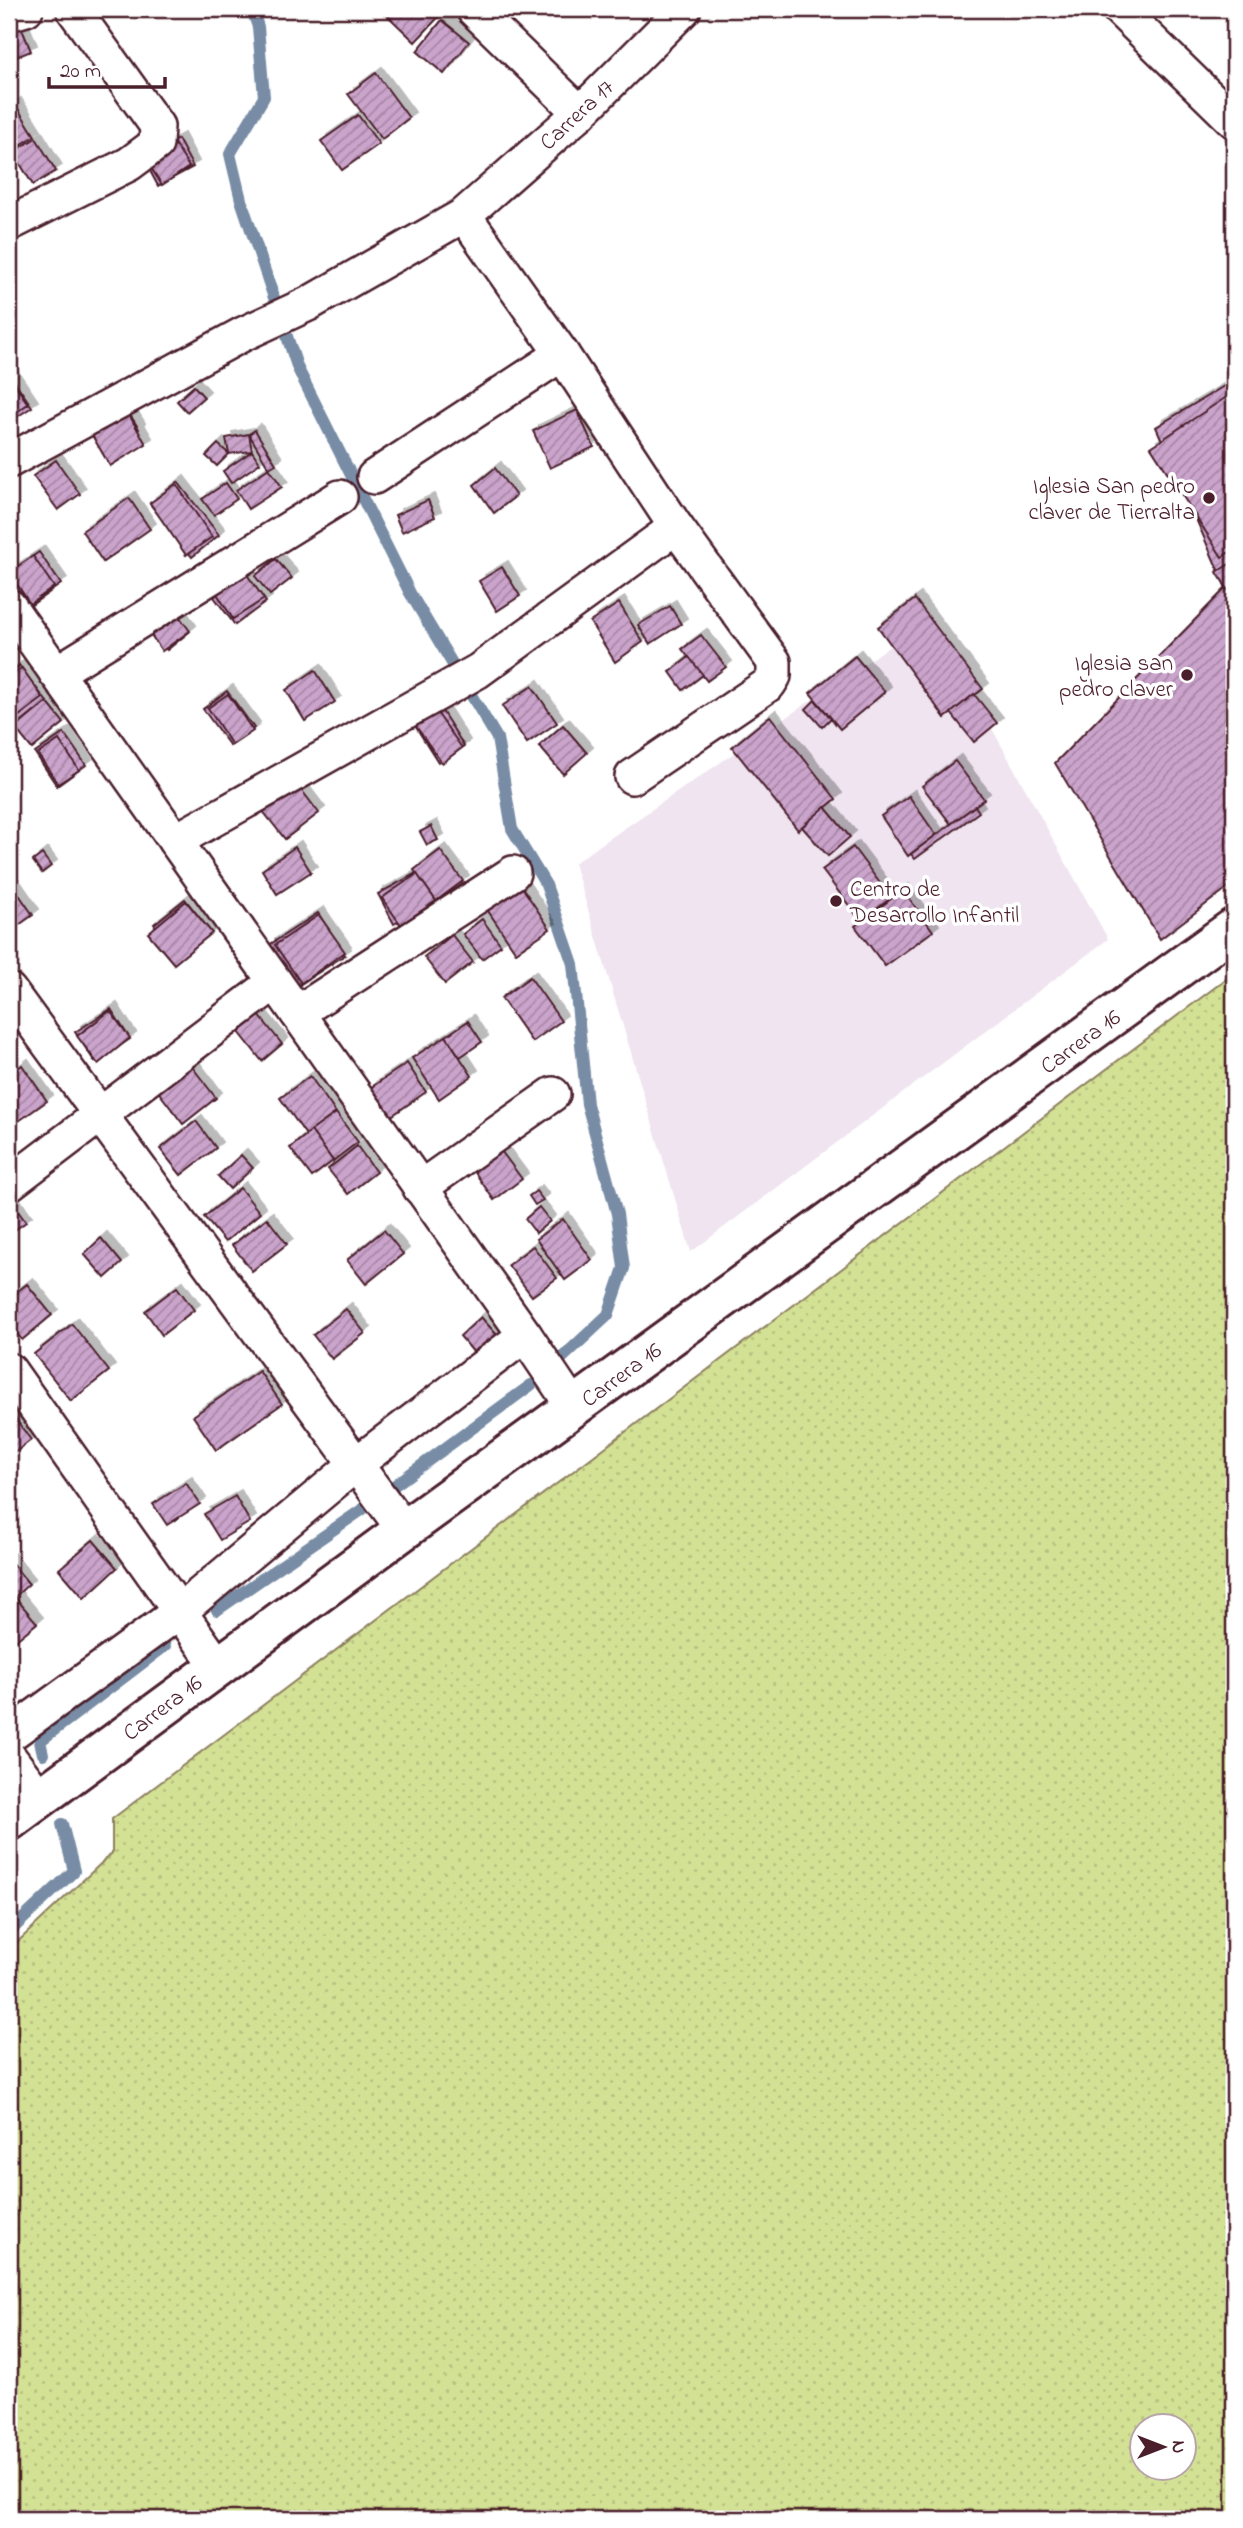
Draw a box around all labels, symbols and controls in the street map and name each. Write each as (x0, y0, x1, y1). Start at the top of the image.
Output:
scale bar (49, 46, 164, 90)
text: 20 m (60, 57, 101, 87)
street label: Carrera 17 (533, 72, 623, 159)
place label: Iglesia San pedro claver de Tierralta (1028, 471, 1195, 530)
marker: Iglesia San pedro claver de Tierralta (1201, 490, 1217, 506)
place label: Iglesia san pedro claver (1059, 648, 1174, 707)
marker: Iglesia san pedro claver (1179, 667, 1195, 683)
place label: Centro de Desarrollo Infantil (849, 874, 1019, 933)
marker: Centro de Desarrollo Infantil (828, 893, 844, 909)
street label: Carrera 16 (1034, 1003, 1129, 1084)
street label: Carrera 16 (575, 1336, 670, 1417)
street label: Carrera 16 (117, 1668, 210, 1750)
north arrow (1128, 2412, 1198, 2482)
text: N (1164, 2441, 1191, 2454)

